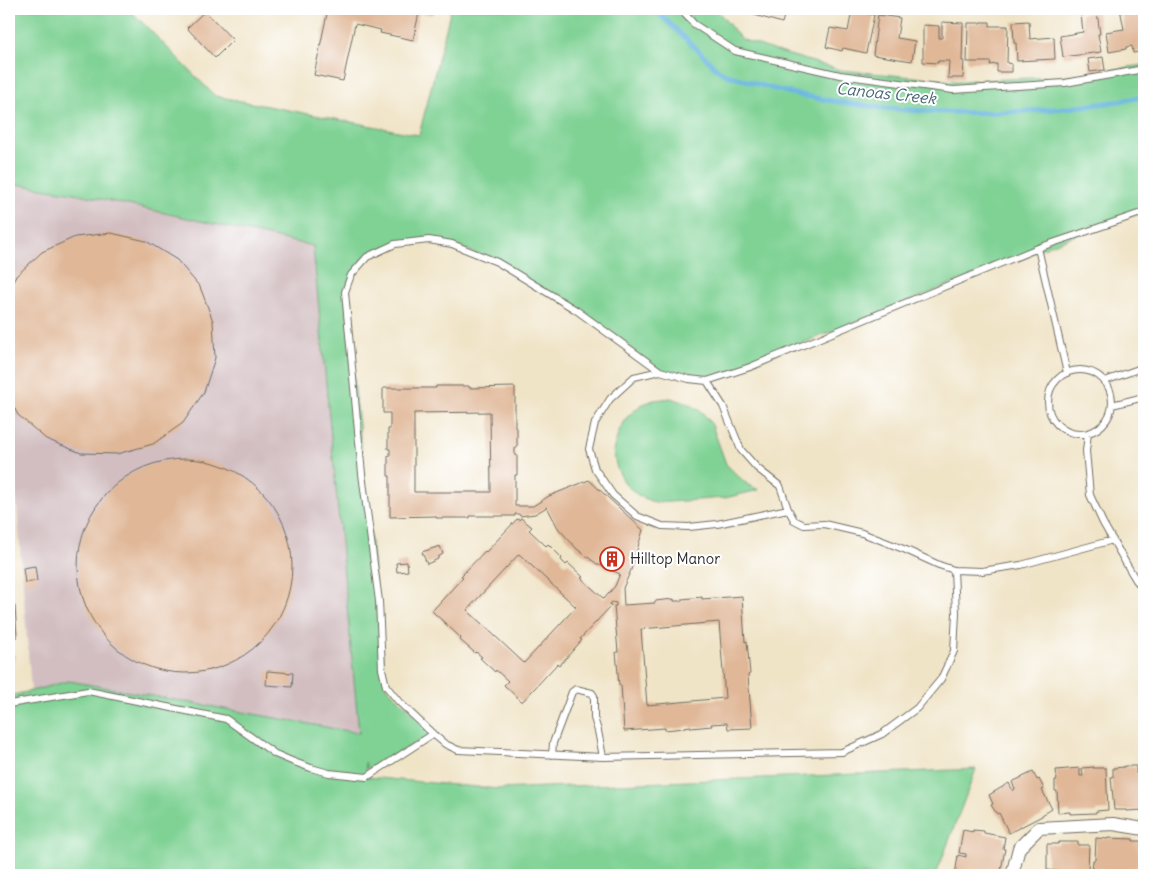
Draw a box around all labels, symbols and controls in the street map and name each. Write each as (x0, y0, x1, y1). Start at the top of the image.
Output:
water label: Canoas Creek (835, 78, 939, 108)
building icon: Hilltop Manor (599, 546, 625, 572)
place label: Hilltop Manor (630, 549, 720, 568)

